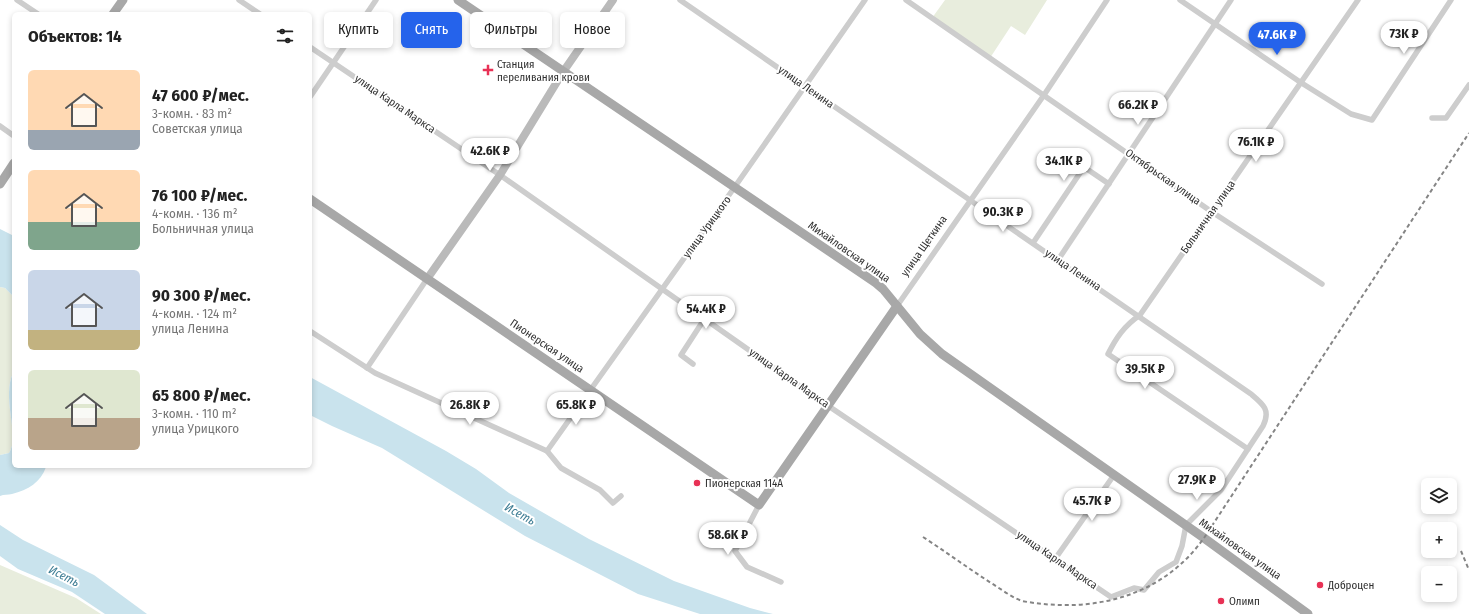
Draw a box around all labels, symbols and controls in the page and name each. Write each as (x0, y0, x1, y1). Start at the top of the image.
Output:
chip: Купить (324, 12, 393, 48)
chip: Снять (401, 12, 462, 48)
chip: Фильтры (470, 12, 552, 48)
chip: Новое (560, 12, 625, 48)
pin: 73K ₽ (1376, 21, 1432, 55)
pin: 47.6K ₽ (1240, 22, 1314, 56)
icon: filters (274, 25, 296, 47)
text: Объектов: 14 (28, 26, 122, 47)
text: 73K ₽ (1390, 26, 1418, 41)
text: 47.6K ₽ (1258, 27, 1296, 42)
place label: Станция переливания крови (497, 58, 590, 84)
street label: улица Ленина (776, 63, 836, 111)
marker: Станция переливания крови (482, 64, 494, 76)
street label: улица Карла Маркса (352, 72, 438, 136)
text: 47 600 ₽/мес. (152, 85, 249, 106)
icon: home (60, 86, 108, 134)
pin: 66.2K ₽ (1101, 92, 1175, 126)
text: 66.2K ₽ (1118, 97, 1158, 112)
text: 3-комн. · 83 m² (152, 106, 232, 121)
text: Советская улица (152, 121, 243, 136)
pin: 76.1K ₽ (1219, 129, 1293, 163)
text: 76.1K ₽ (1238, 134, 1274, 149)
pin: 42.6K ₽ (453, 138, 527, 172)
text: 42.6K ₽ (470, 143, 510, 158)
street label: Октябрьская улица (1123, 146, 1203, 208)
pin: 34.1K ₽ (1027, 148, 1101, 182)
text: 34.1K ₽ (1045, 153, 1083, 168)
street label: Больничная улица (1178, 178, 1238, 256)
text: 76 100 ₽/мес. (152, 185, 248, 206)
icon: home (60, 186, 108, 234)
street label: улица Урицкого (680, 193, 734, 261)
pin: 90.3K ₽ (966, 199, 1040, 233)
text: 90.3K ₽ (983, 204, 1023, 219)
text: 4-комн. · 136 m² (152, 206, 237, 221)
street label: улица Щеткина (898, 213, 950, 279)
street label: Михайловская улица (805, 219, 893, 285)
text: Больничная улица (152, 221, 254, 236)
street label: улица Ленина (1042, 246, 1104, 294)
text: 90 300 ₽/мес. (152, 285, 251, 306)
icon: home (60, 286, 108, 334)
pin: 54.4K ₽ (669, 296, 743, 330)
text: 54.4K ₽ (686, 301, 726, 316)
text: 4-комн. · 124 m² (152, 306, 237, 321)
street label: Пионерская улица (508, 317, 586, 375)
text: улица Ленина (152, 321, 229, 336)
street label: улица Карла Маркса (746, 345, 832, 411)
pin: 39.5K ₽ (1108, 356, 1182, 390)
text: 39.5K ₽ (1125, 361, 1165, 376)
text: 65 800 ₽/мес. (152, 385, 251, 406)
icon: home (60, 386, 108, 434)
pin: 26.8K ₽ (433, 392, 507, 426)
pin: 65.8K ₽ (539, 392, 613, 426)
text: 26.8K ₽ (450, 397, 490, 412)
text: 65.8K ₽ (556, 397, 596, 412)
text: 3-комн. · 110 m² (152, 406, 236, 421)
text: улица Урицкого (152, 421, 239, 436)
pin: 27.9K ₽ (1160, 467, 1234, 501)
text: 27.9K ₽ (1178, 472, 1216, 487)
place label: Пионерская 114А (705, 477, 783, 490)
marker: Пионерская 114А (692, 478, 702, 488)
map controls (1421, 478, 1457, 602)
button: layers (1421, 478, 1457, 514)
pin: 45.7K ₽ (1055, 488, 1129, 522)
text: 45.7K ₽ (1073, 493, 1111, 508)
water label: Исеть (502, 500, 538, 528)
street label: Михайловская улица (1196, 516, 1284, 582)
pin: 58.6K ₽ (691, 522, 765, 556)
button: + (1421, 522, 1457, 558)
text: 58.6K ₽ (708, 527, 748, 542)
street label: улица Карла Маркса (1014, 528, 1100, 592)
water label: Исеть (46, 562, 82, 590)
button: − (1421, 566, 1457, 602)
place label: Доброцен (1327, 579, 1374, 592)
marker: Доброцен (1315, 580, 1325, 590)
place label: Олимп (1229, 595, 1260, 608)
marker: Олимп (1216, 596, 1226, 606)

